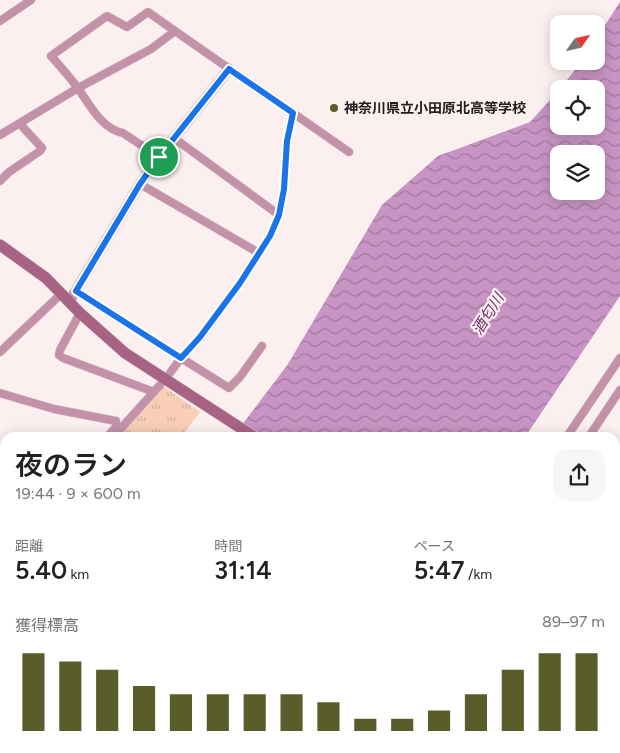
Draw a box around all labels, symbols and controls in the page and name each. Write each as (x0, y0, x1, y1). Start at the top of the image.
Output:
north arrow (550, 15, 605, 70)
map controls (550, 15, 605, 200)
button: locate (550, 80, 605, 135)
place label: 神奈川県立小田原北高等学校 (344, 100, 526, 117)
marker: 神奈川県立小田原北高等学校 (328, 102, 340, 114)
pin (138, 136, 180, 178)
icon: arrive (145, 143, 173, 171)
button: layers (550, 145, 605, 200)
water label: 酒匂川 (468, 288, 509, 338)
text: 夜のラン (15, 448, 127, 482)
button: share (553, 449, 605, 501)
text: 19:44 · 9 × 600 m (15, 484, 141, 503)
text: 距離 (15, 538, 43, 555)
text: 時間 (214, 538, 242, 555)
text: ペース (414, 538, 455, 555)
text: 5.40 (15, 555, 67, 585)
text: 31:14 (214, 555, 272, 585)
text: 5:47 (414, 555, 465, 585)
text: km (67, 566, 89, 583)
text: /km (465, 566, 492, 583)
text: 89–97 m (542, 612, 605, 631)
text: 獲得標高 (15, 616, 79, 635)

